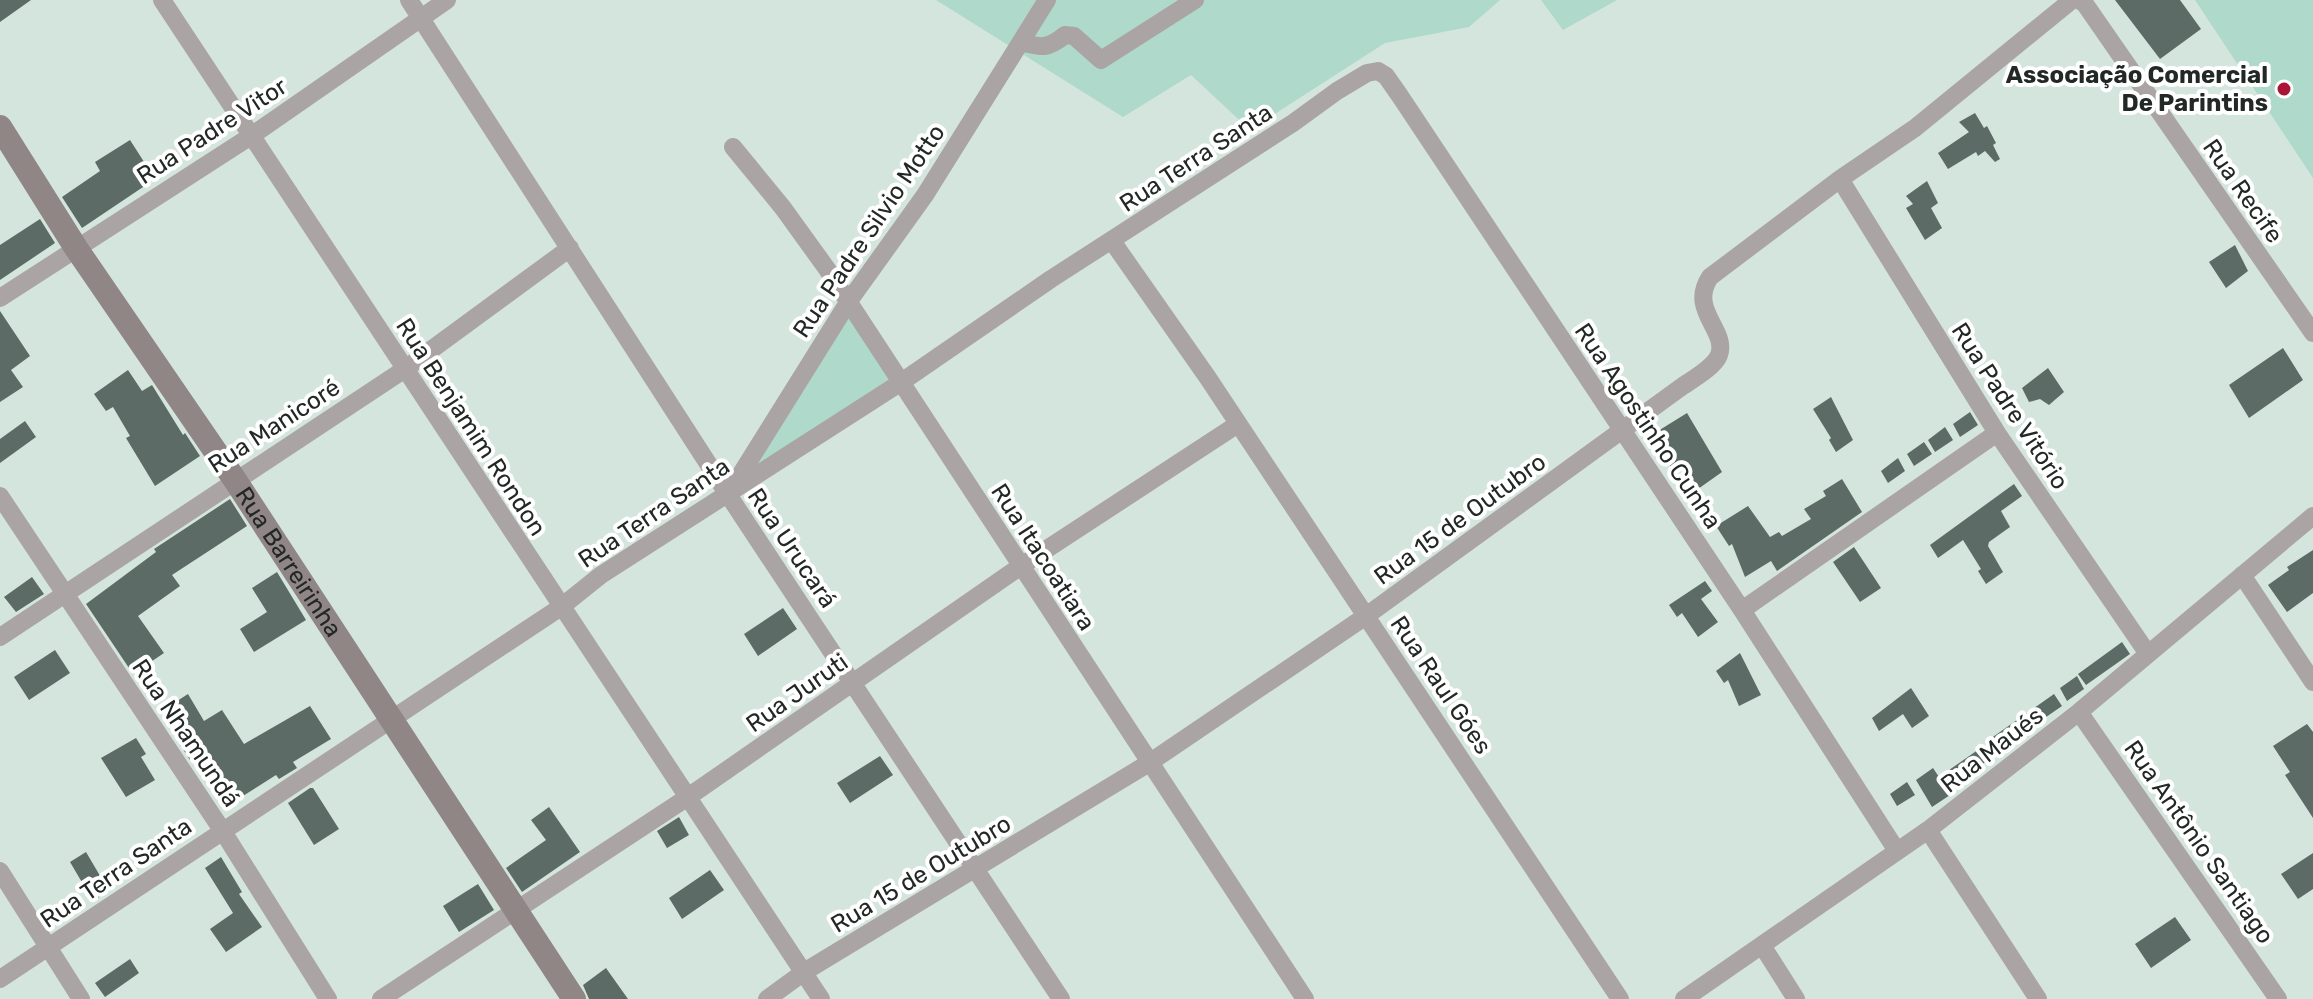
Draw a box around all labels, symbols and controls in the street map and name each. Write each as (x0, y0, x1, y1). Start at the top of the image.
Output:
place label: Associação Comercial De Parintins (2006, 61, 2268, 117)
street label: Rua Padre Vitor (132, 72, 292, 190)
marker: Associação Comercial De Parintins (2275, 80, 2293, 98)
street label: Rua Terra Santa (1115, 98, 1277, 218)
street label: Rua Padre Silvio Motto (787, 119, 951, 343)
street label: Rua Recife (2197, 134, 2289, 248)
street label: Rua Benjamim Rondon (390, 313, 552, 541)
street label: Rua Padre Vitório (1946, 317, 2074, 495)
street label: Rua Agostinho Cunha (1569, 318, 1727, 534)
street label: Rua Manicoré (203, 373, 345, 479)
street label: Rua 15 de Outubro (1369, 447, 1551, 591)
street label: Rua Terra Santa (573, 452, 735, 574)
street label: Rua Itacoatiara (985, 478, 1101, 636)
street label: Rua Barreirinha (229, 482, 348, 642)
street label: Rua Urucará (742, 483, 842, 613)
street label: Rua Raul Góes (1385, 611, 1497, 759)
street label: Rua Juruti (741, 648, 853, 738)
street label: Rua Nhamundá (126, 654, 246, 812)
street label: Rua Maués (1935, 701, 2049, 799)
street label: Rua Antônio Santiago (2118, 735, 2280, 949)
street label: Rua 15 de Outubro (826, 809, 1016, 939)
street label: Rua Terra Santa (35, 812, 197, 934)

